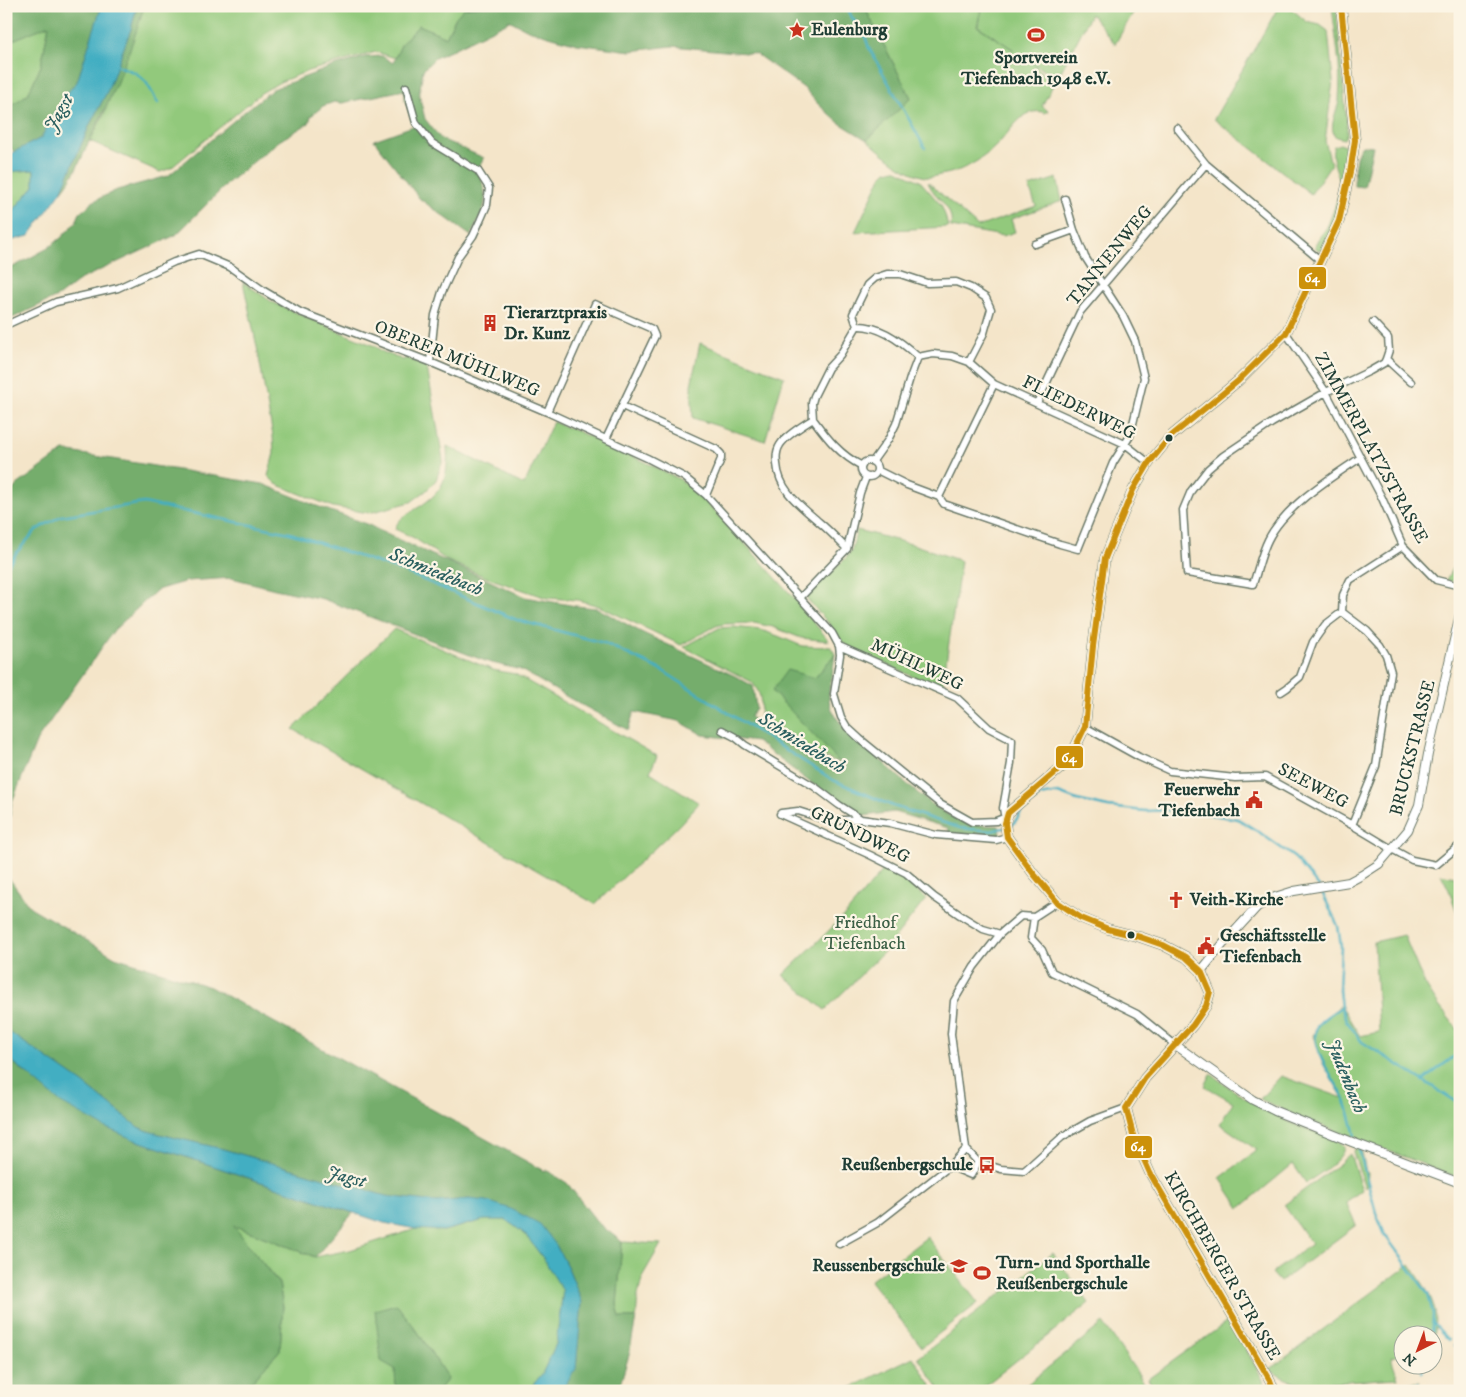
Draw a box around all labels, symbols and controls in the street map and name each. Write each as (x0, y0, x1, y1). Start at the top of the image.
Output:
place label: Eulenburg (811, 19, 888, 41)
place icon: Eulenburg (787, 20, 807, 40)
sports icon: Sportverein Tiefenbach 1948 e.V. (1026, 25, 1046, 45)
place label: Sportverein Tiefenbach 1948 e.V. (960, 47, 1111, 90)
water label: Jagst (39, 89, 80, 136)
street label: TANNENWEG (1063, 201, 1158, 311)
line badge: 64 (1298, 266, 1327, 290)
text: 64 (1304, 269, 1321, 287)
place label: Tierarztpraxis Dr. Kunz (503, 302, 607, 345)
building icon: Tierarztpraxis Dr. Kunz (480, 313, 500, 333)
street label: OBERER MÜHLWEG (371, 316, 543, 402)
street label: ZIMMERPLATZSTRASSE (1309, 349, 1433, 547)
street label: FLIEDERWEG (1019, 371, 1140, 445)
unlabelled marker (1164, 433, 1174, 443)
water label: Schmiedebach (385, 542, 487, 601)
street label: MÜHLWEG (867, 634, 967, 696)
street label: BRUCKSTRASSE (1385, 677, 1441, 818)
water label: Schmiedebach (753, 707, 850, 779)
line badge: 64 (1055, 745, 1084, 769)
text: 64 (1061, 749, 1078, 767)
street label: SEEWEG (1274, 758, 1352, 814)
place label: Feuerwehr Tiefenbach (1158, 779, 1241, 822)
public building icon: Feuerwehr Tiefenbach (1244, 790, 1264, 810)
street label: GRUNDWEG (807, 801, 914, 869)
place label: Veith-Kirche (1189, 889, 1284, 911)
church icon: Veith-Kirche (1166, 890, 1186, 910)
park label: Friedhof Tiefenbach (824, 912, 906, 955)
place label: Geschäftsstelle Tiefenbach (1219, 925, 1326, 968)
unlabelled marker (1126, 930, 1136, 940)
public building icon: Geschäftsstelle Tiefenbach (1196, 936, 1216, 956)
water label: Judenbach (1321, 1035, 1372, 1117)
line badge: 64 (1124, 1135, 1153, 1159)
text: 64 (1130, 1138, 1147, 1156)
place label: Reußenbergschule (841, 1154, 974, 1176)
bus stop icon: Reußenbergschule (977, 1155, 997, 1175)
water label: Jagst (324, 1161, 369, 1194)
street label: KIRCHBERGER STRASSE (1159, 1168, 1285, 1364)
place label: Turn- und Sporthalle Reußenbergschule (995, 1252, 1151, 1295)
place label: Reussenbergschule (812, 1255, 946, 1277)
school or university icon: Reussenbergschule (949, 1256, 969, 1276)
sports icon: Turn- und Sporthalle Reußenbergschule (972, 1263, 992, 1283)
north arrow (1394, 1324, 1444, 1374)
text: N (1399, 1348, 1420, 1369)

